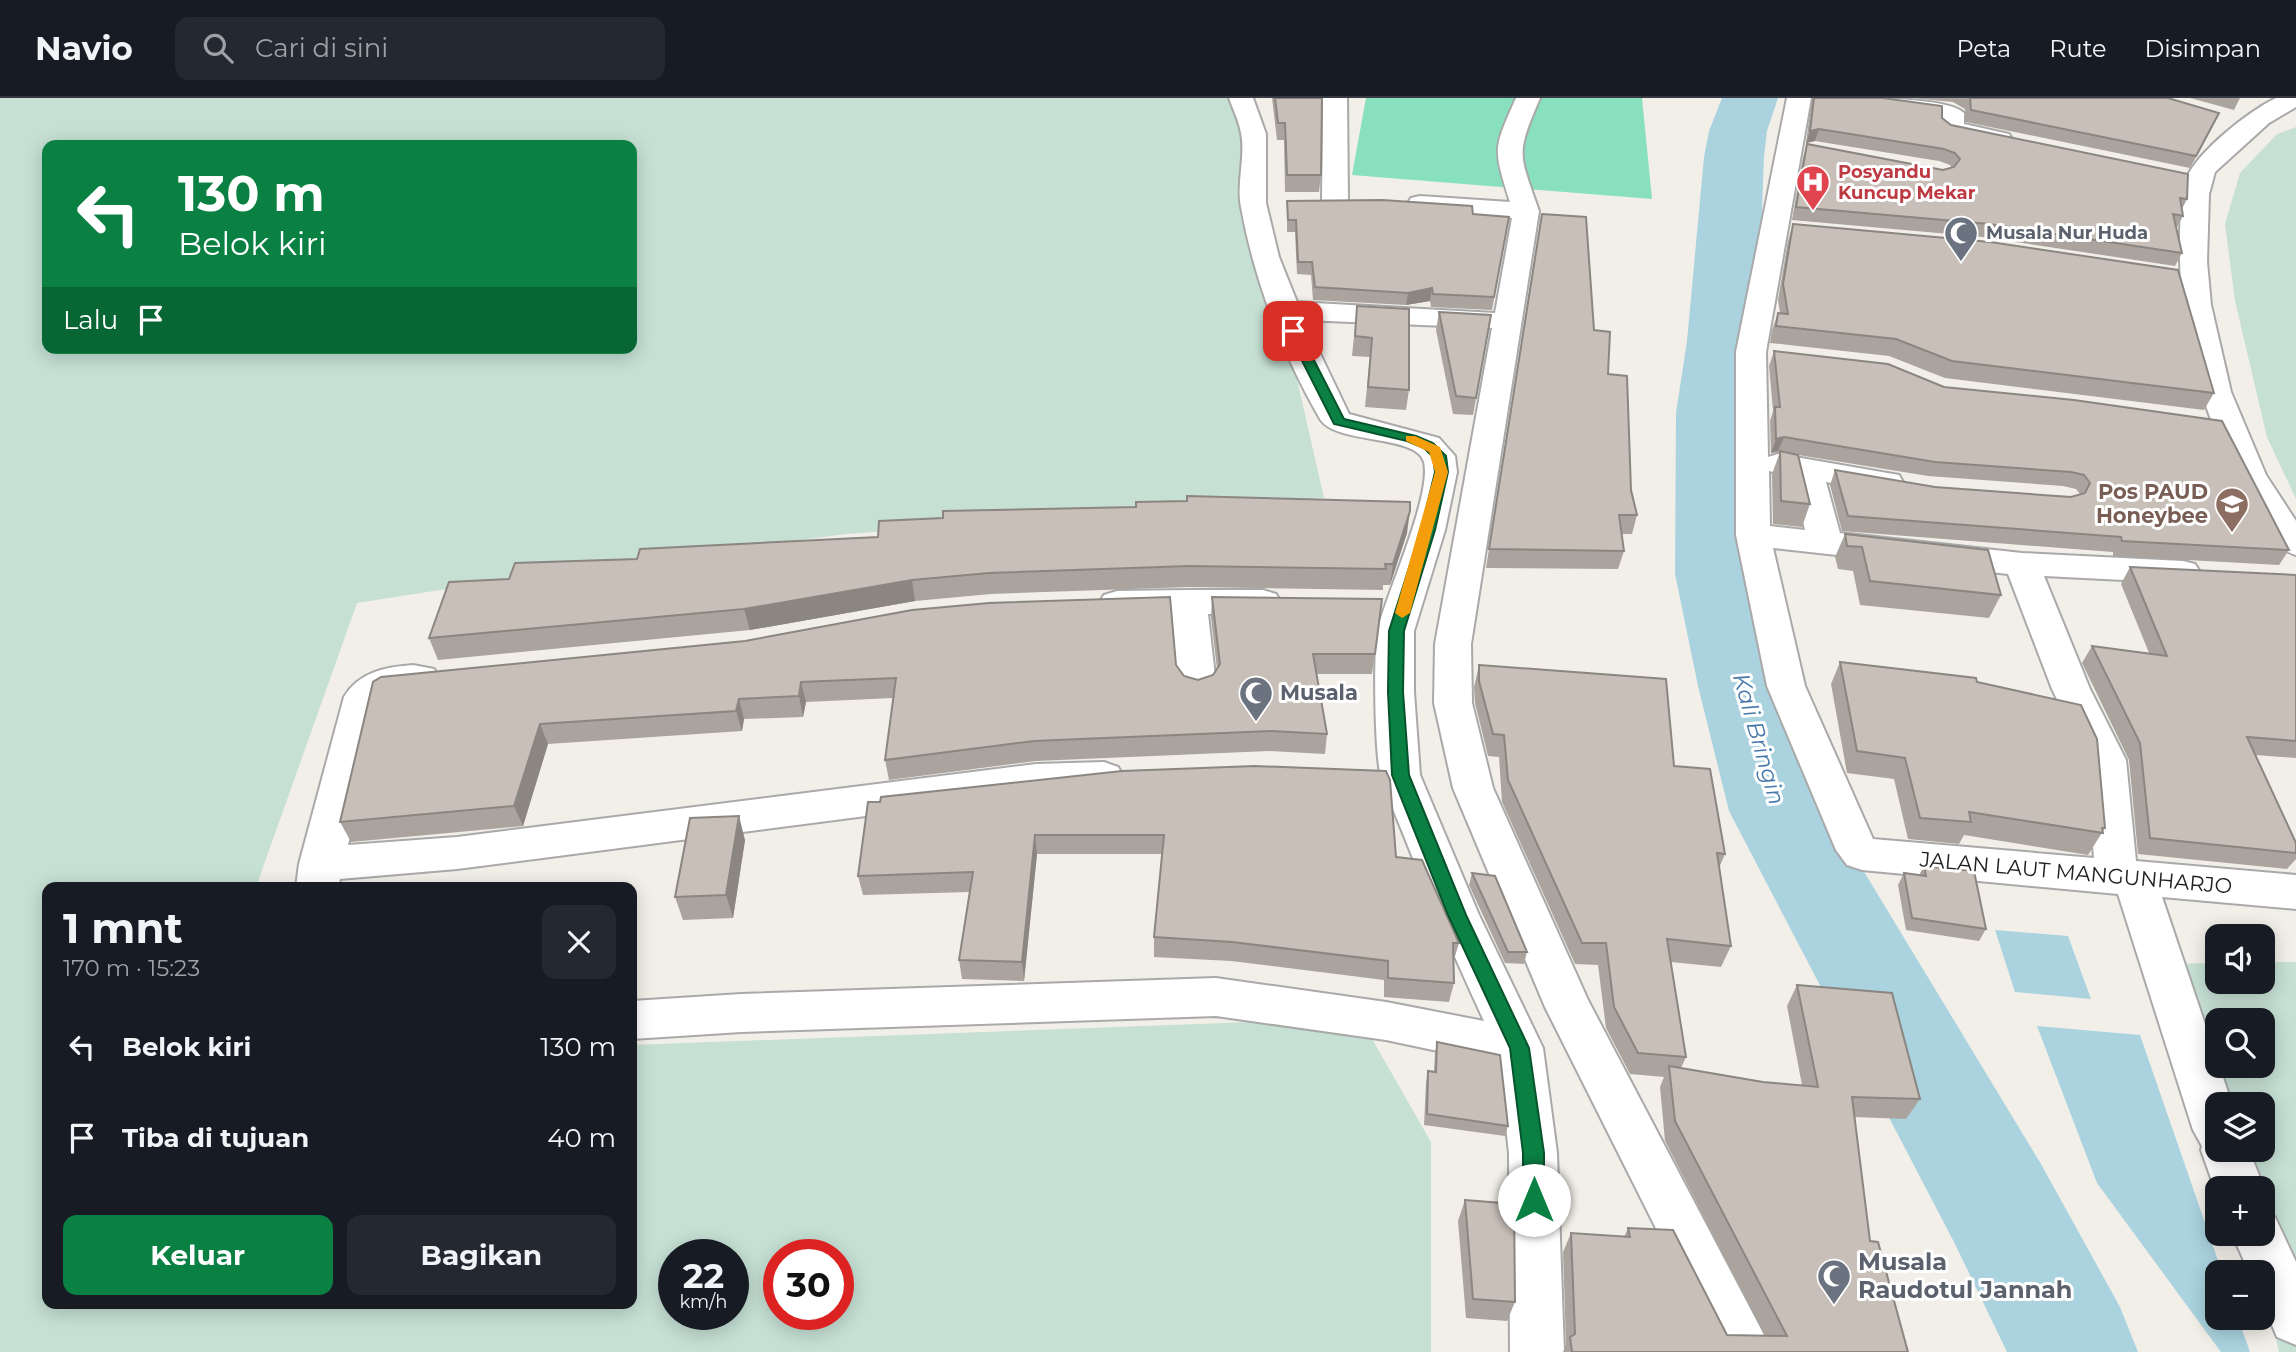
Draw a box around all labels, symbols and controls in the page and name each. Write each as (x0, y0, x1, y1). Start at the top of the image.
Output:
search box (175, 17, 665, 80)
text: Navio (35, 28, 133, 68)
icon: search (199, 29, 237, 67)
text: Cari di sini (255, 32, 388, 64)
text: Peta (1956, 34, 2011, 63)
text: Rute (2049, 34, 2107, 63)
text: Disimpan (2145, 34, 2261, 63)
place label: Posyandu Kuncup Mekar (1838, 161, 1976, 204)
hospital icon: Posyandu Kuncup Mekar (1794, 163, 1832, 212)
text: 130 m (178, 164, 325, 223)
icon: left (63, 168, 154, 259)
mosque icon: Musala Nur Huda (1942, 214, 1980, 263)
place label: Musala Nur Huda (1986, 222, 2148, 244)
text: Belok kiri (178, 224, 327, 263)
icon: arrive (132, 301, 170, 339)
pin (1263, 301, 1323, 361)
text: Lalu (63, 304, 118, 336)
icon: arrive (1274, 312, 1312, 350)
place label: Pos PAUD Honeybee (2096, 479, 2208, 528)
school or university icon: Pos PAUD Honeybee (2213, 485, 2251, 534)
water label: Kali Bringin (1727, 670, 1791, 808)
mosque icon: Musala (1237, 674, 1275, 723)
place label: Musala (1280, 680, 1358, 705)
street label: JALAN LAUT MANGUNHARJO (1918, 846, 2233, 899)
text: 1 mnt (63, 902, 183, 954)
button: close (542, 905, 616, 979)
map controls (2205, 924, 2275, 1330)
button: sound (2205, 924, 2275, 994)
text: 170 m · 15:23 (63, 954, 200, 982)
button: search (2205, 1008, 2275, 1078)
icon: left (63, 1028, 101, 1066)
text: Belok kiri (122, 1031, 251, 1063)
text: 130 m (540, 1031, 616, 1063)
button: layers (2205, 1092, 2275, 1162)
icon: arrive (63, 1119, 101, 1157)
text: Tiba di tujuan (122, 1122, 309, 1154)
text: 40 m (547, 1122, 616, 1154)
position arrow (1497, 1163, 1571, 1237)
button: + (2205, 1176, 2275, 1246)
button: Keluar (63, 1215, 333, 1295)
button: Bagikan (347, 1215, 616, 1295)
speed limit sign: 30 (763, 1239, 854, 1330)
place label: Musala Raudotul Jannah (1858, 1247, 2072, 1304)
text: 22 (683, 1254, 724, 1297)
mosque icon: Musala Raudotul Jannah (1815, 1257, 1853, 1306)
button: − (2205, 1260, 2275, 1330)
text: km/h (679, 1291, 728, 1313)

